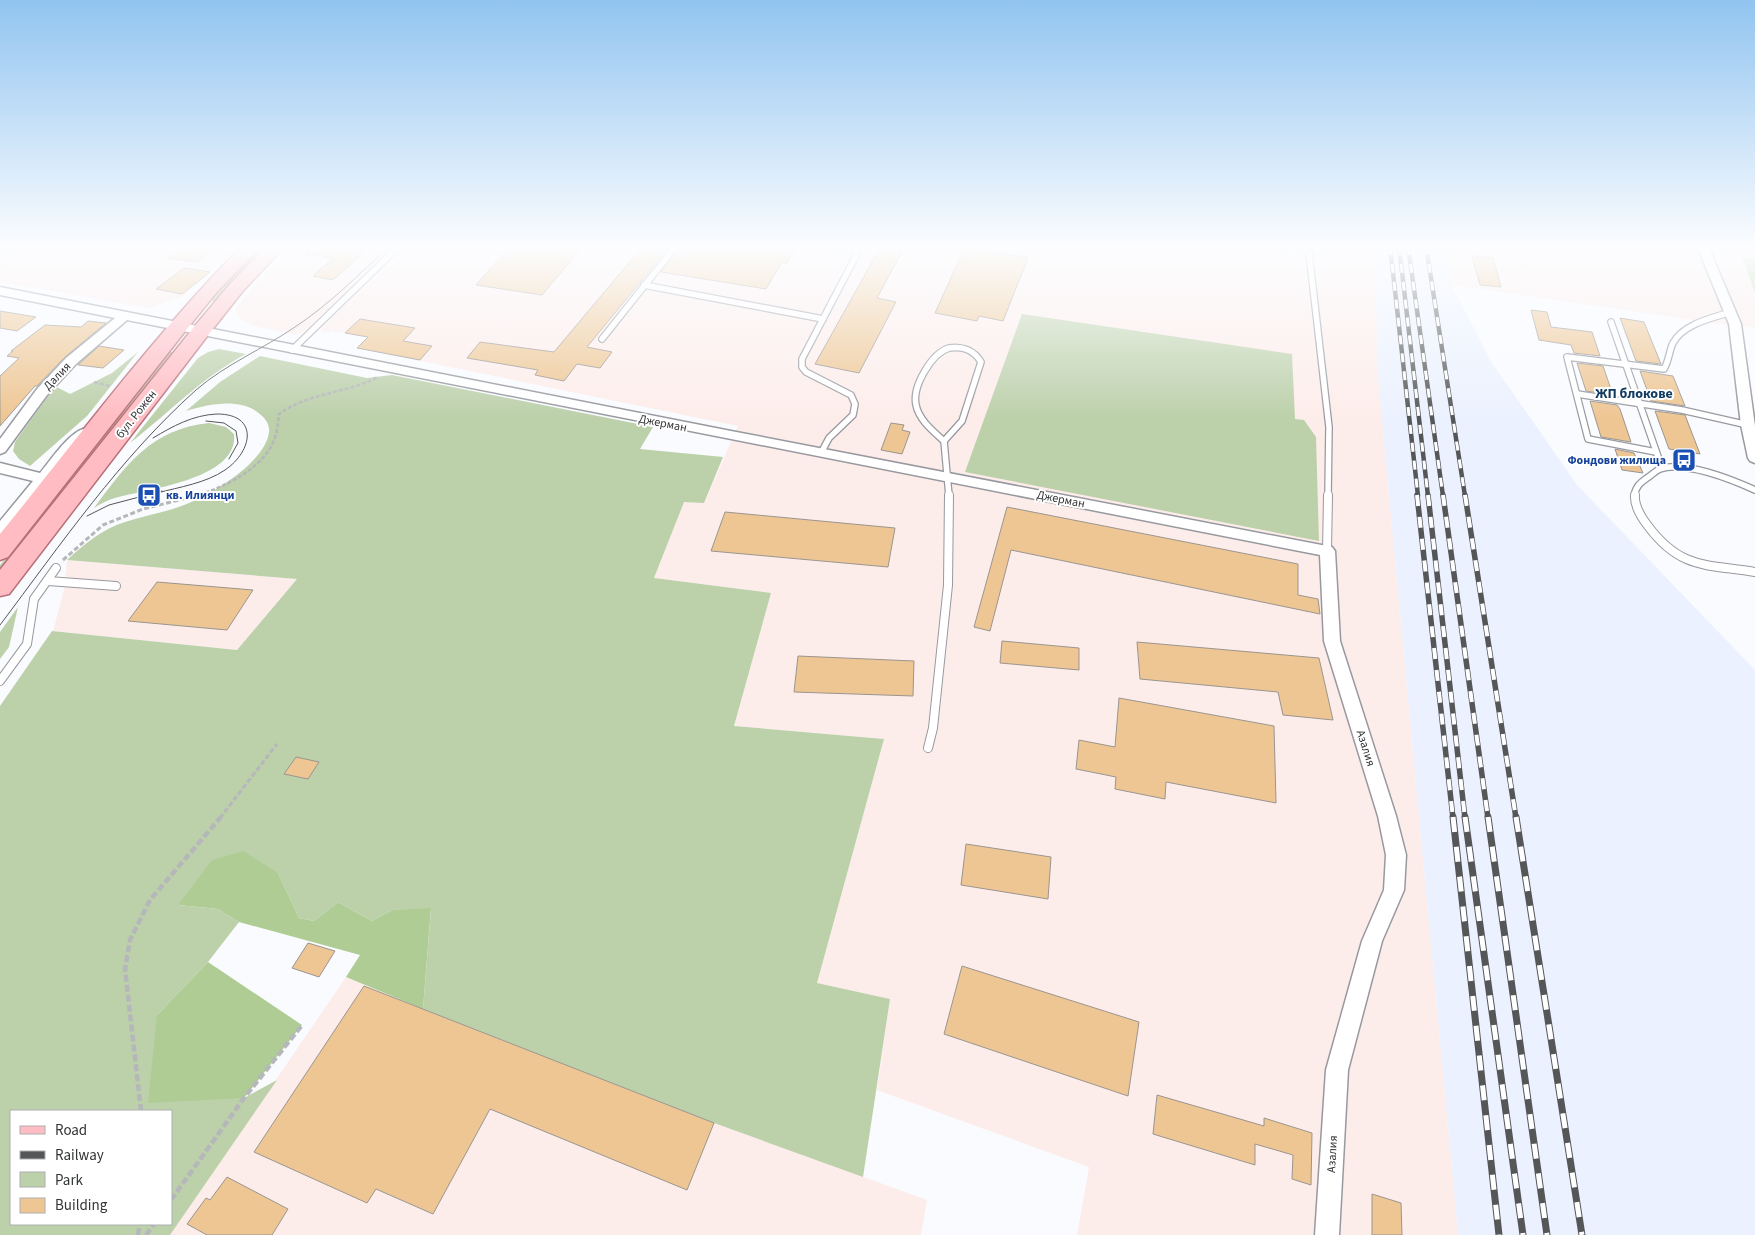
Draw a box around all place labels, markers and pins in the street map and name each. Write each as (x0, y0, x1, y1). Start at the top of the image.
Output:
bus stop icon: Фондови жилища (1671, 447, 1697, 473)
place label: Фондови жилища (1567, 452, 1666, 469)
bus stop icon: кв. Илиянци (136, 482, 162, 508)
place label: кв. Илиянци (166, 487, 235, 504)

